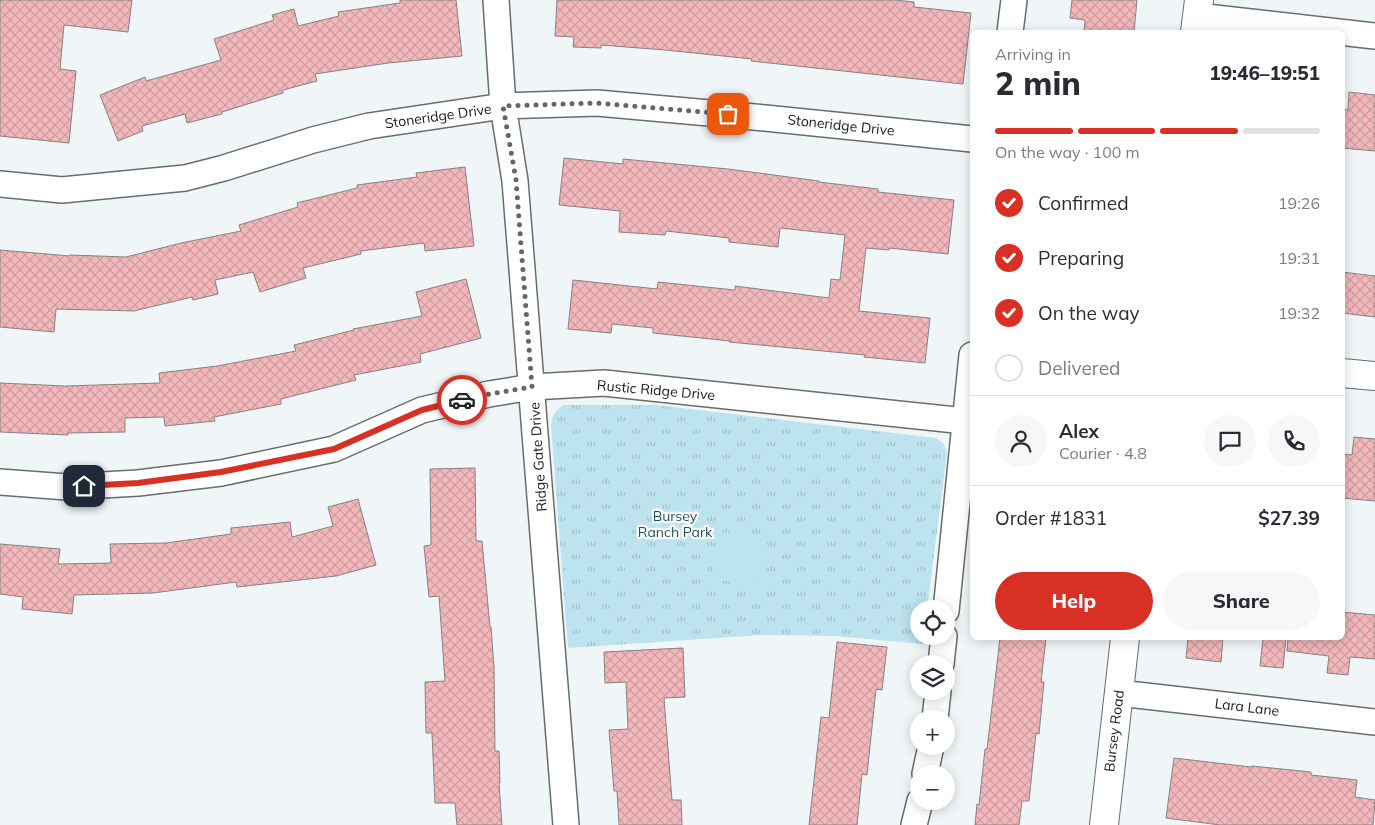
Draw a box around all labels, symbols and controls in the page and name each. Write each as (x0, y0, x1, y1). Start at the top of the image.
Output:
text: Arriving in (995, 44, 1071, 64)
text: 19:46–19:51 (1209, 61, 1320, 85)
text: 2 min (995, 63, 1081, 103)
pin (707, 93, 749, 135)
street label: Stoneridge Drive (383, 100, 493, 132)
icon: bag (714, 100, 742, 128)
street label: Stoneridge Drive (787, 110, 895, 140)
text: On the way · 100 m (995, 142, 1140, 162)
icon: check (995, 189, 1023, 217)
text: Confirmed (1038, 191, 1129, 215)
text: 19:26 (1278, 193, 1320, 213)
icon: check (995, 244, 1023, 272)
text: Preparing (1038, 246, 1124, 270)
text: 19:31 (1278, 248, 1320, 268)
icon: check (995, 299, 1023, 327)
text: On the way (1038, 301, 1140, 325)
text: 19:32 (1278, 303, 1320, 323)
text: Delivered (1038, 356, 1120, 380)
courier (437, 375, 487, 425)
street label: Rustic Ridge Drive (596, 376, 716, 404)
icon: car (448, 386, 476, 414)
street label: Ridge Gate Drive (525, 402, 551, 512)
button: person (995, 415, 1047, 467)
button: chat (1204, 415, 1256, 467)
button: phone (1268, 415, 1320, 467)
text: Alex (1059, 419, 1099, 443)
text: Courier · 4.8 (1059, 443, 1147, 463)
pin (63, 465, 105, 507)
icon: home (70, 472, 98, 500)
text: Order #1831 (995, 506, 1107, 530)
text: $27.39 (1258, 506, 1320, 530)
park label: Bursey Ranch Park (638, 507, 713, 541)
button: Help (995, 572, 1153, 630)
button: Share (1163, 572, 1320, 630)
map controls (910, 600, 955, 810)
button: locate (910, 600, 955, 645)
button: layers (910, 655, 955, 700)
street label: Bursey Road (1100, 689, 1128, 773)
street label: Lara Lane (1214, 694, 1280, 720)
button: + (910, 710, 955, 755)
button: − (910, 765, 955, 810)

